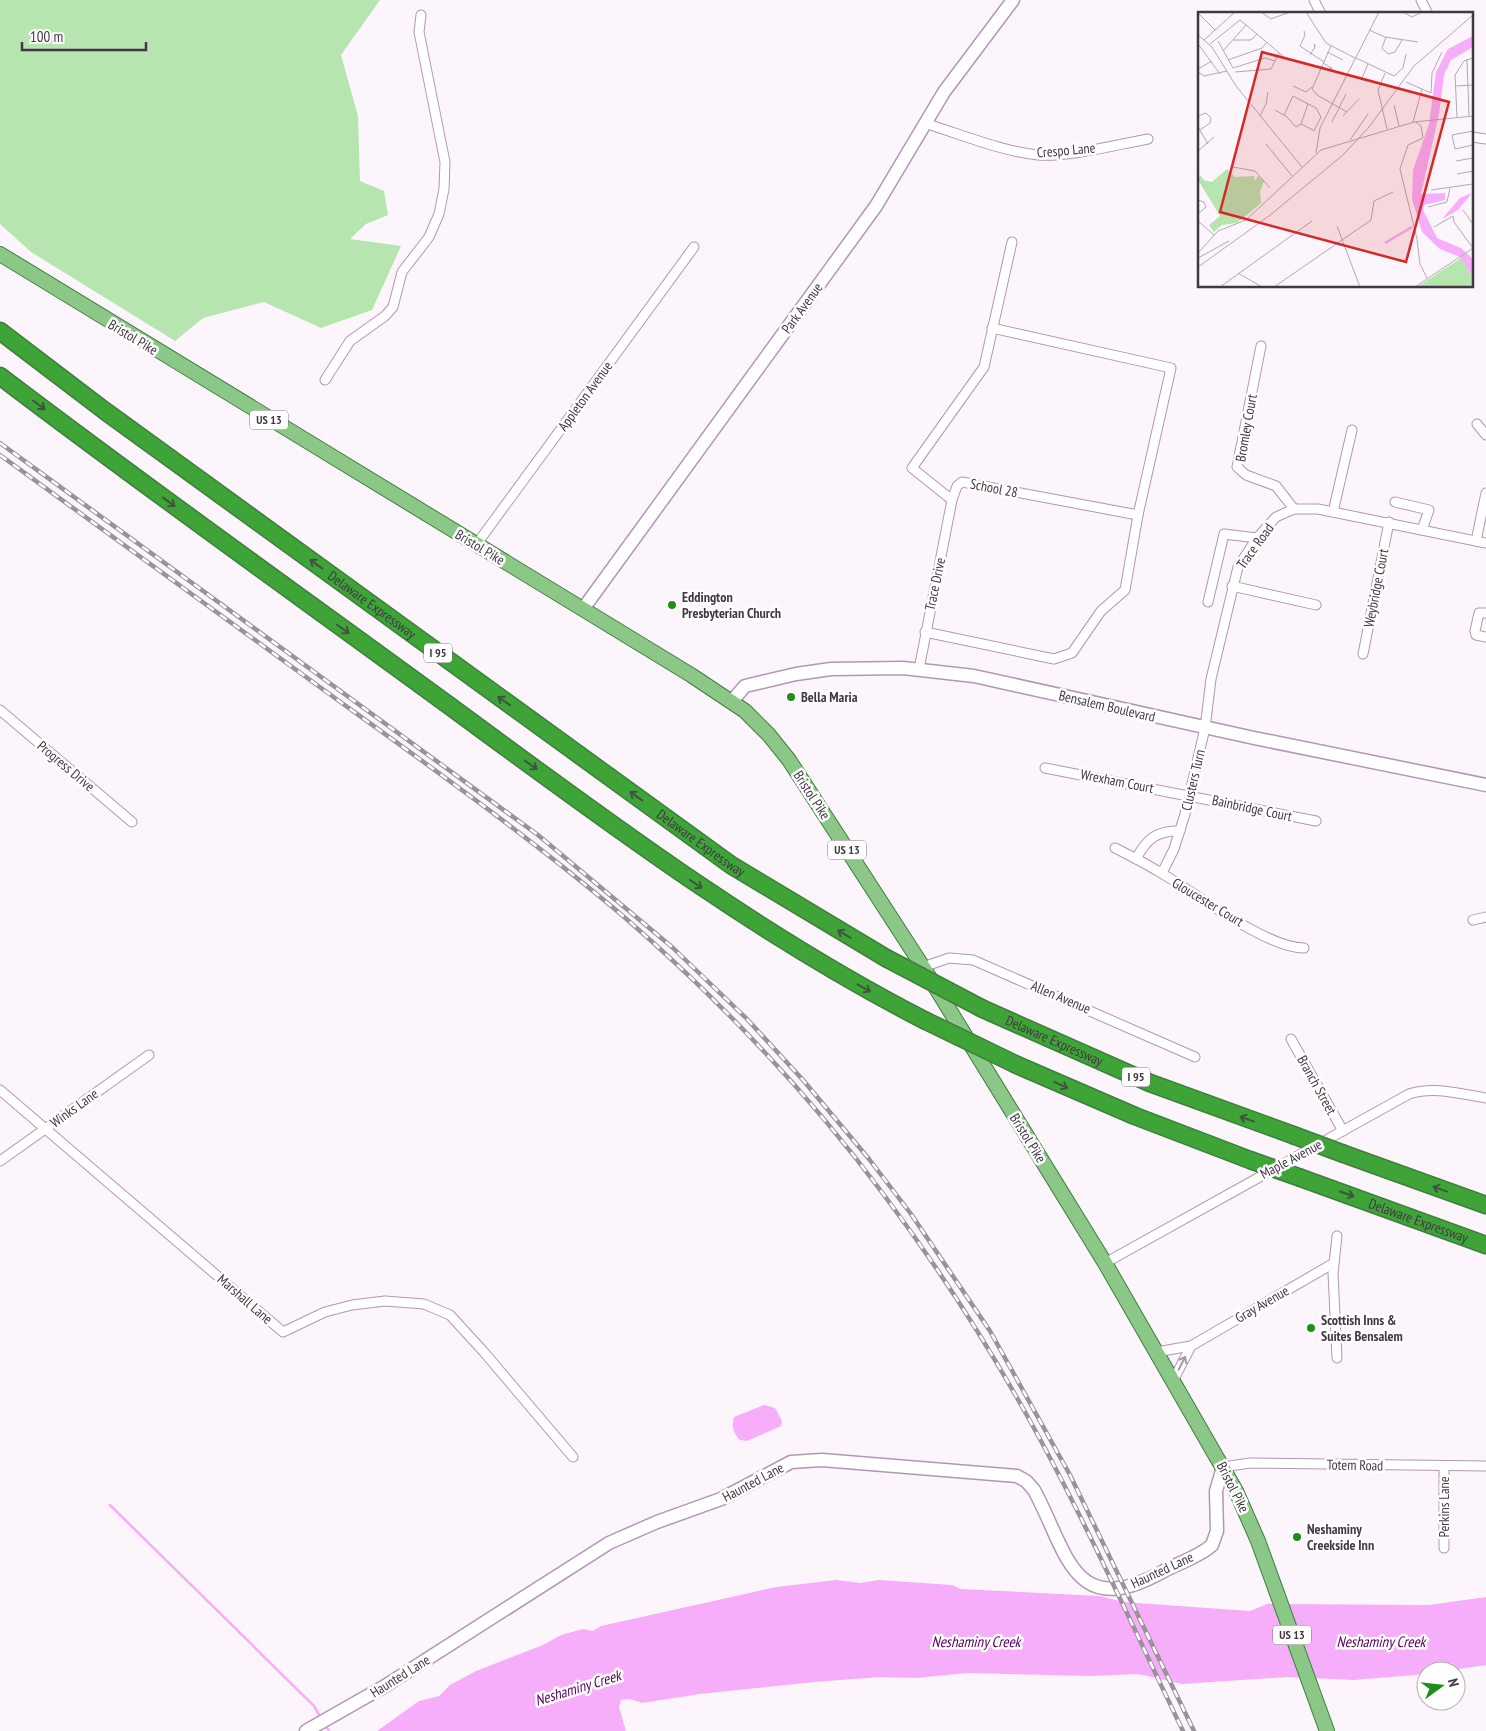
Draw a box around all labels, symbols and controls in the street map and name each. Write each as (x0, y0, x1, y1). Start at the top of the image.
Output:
inset map (1198, 12, 1474, 288)
scale bar (22, 20, 146, 52)
text: 100 m (30, 27, 63, 46)
street label: Crespo Lane (1036, 138, 1096, 162)
street label: Park Avenue (778, 279, 827, 337)
street label: Bristol Pike (105, 315, 161, 359)
street label: Appleton Avenue (554, 357, 616, 434)
street label: Bromley Court (1231, 393, 1261, 463)
one-way arrow (32, 400, 45, 411)
road number: US 13 (250, 410, 288, 430)
street label: School 28 (969, 475, 1019, 501)
one-way arrow (162, 497, 176, 507)
street label: Trace Road (1232, 520, 1278, 572)
street label: Bristol Pike (452, 525, 508, 569)
street label: Weybridge Court (1360, 547, 1392, 629)
street label: Trace Drive (921, 556, 949, 612)
one-way arrow (309, 559, 323, 569)
street label: Delaware Expressway (324, 567, 420, 643)
place label: Eddington Presbyterian Church (682, 588, 781, 622)
marker: Eddington Presbyterian Church (666, 599, 678, 611)
one-way arrow (336, 623, 349, 634)
road number: I 95 (424, 644, 452, 662)
street label: Bensalem Boulevard (1057, 686, 1157, 726)
place label: Bella Maria (801, 688, 858, 706)
marker: Bella Maria (785, 691, 797, 703)
one-way arrow (497, 696, 511, 706)
street label: Progress Drive (34, 737, 99, 795)
street label: Clusters Turn (1177, 748, 1209, 812)
one-way arrow (524, 760, 538, 770)
street label: Wrexham Court (1079, 765, 1155, 797)
street label: Bristol Pike (790, 767, 835, 823)
one-way arrow (629, 791, 643, 801)
street label: Bainbridge Court (1210, 791, 1294, 825)
street label: Delaware Expressway (653, 805, 749, 881)
road number: US 13 (828, 840, 866, 860)
street label: Gloucester Court (1169, 874, 1247, 930)
one-way arrow (689, 879, 703, 889)
one-way arrow (837, 929, 852, 938)
street label: Allen Avenue (1028, 976, 1094, 1018)
one-way arrow (856, 983, 871, 993)
street label: Delaware Expressway (1003, 1011, 1106, 1070)
street label: Branch Street (1293, 1052, 1341, 1118)
road number: I 95 (1122, 1068, 1150, 1086)
one-way arrow (1053, 1081, 1068, 1091)
street label: Winks Lane (47, 1084, 102, 1131)
street label: Bristol Pike (1006, 1110, 1050, 1166)
one-way arrow (1239, 1114, 1255, 1123)
street label: Maple Avenue (1257, 1135, 1325, 1183)
one-way arrow (1433, 1184, 1448, 1193)
one-way arrow (1339, 1190, 1354, 1199)
street label: Delaware Expressway (1366, 1194, 1471, 1247)
street label: Marshall Lane (214, 1270, 277, 1328)
street label: Gray Avenue (1232, 1281, 1292, 1327)
place label: Scottish Inns & Suites Bensalem (1321, 1311, 1403, 1345)
marker: Scottish Inns & Suites Bensalem (1305, 1322, 1317, 1334)
one-way arrow (1177, 1356, 1187, 1371)
street label: Totem Road (1327, 1456, 1383, 1474)
street label: Haunted Lane (719, 1458, 787, 1506)
street label: Bristol Pike (1213, 1459, 1254, 1516)
street label: Perkins Lane (1435, 1476, 1453, 1537)
place label: Neshaminy Creekside Inn (1307, 1520, 1374, 1554)
marker: Neshaminy Creekside Inn (1291, 1531, 1303, 1543)
street label: Haunted Lane (1128, 1548, 1196, 1592)
road number: US 13 (1273, 1626, 1311, 1644)
water label: Neshaminy Creek (932, 1632, 1023, 1651)
water label: Neshaminy Creek (1337, 1632, 1428, 1651)
street label: Haunted Lane (367, 1650, 433, 1701)
north arrow (1416, 1661, 1466, 1711)
water label: Neshaminy Creek (533, 1665, 625, 1710)
text: N (1444, 1677, 1463, 1689)

